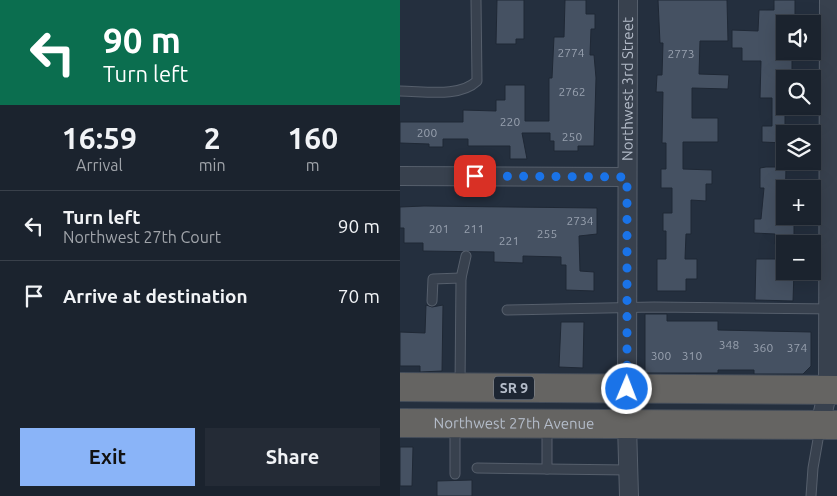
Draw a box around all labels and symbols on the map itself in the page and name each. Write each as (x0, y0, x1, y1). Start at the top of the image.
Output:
street label: Northwest 3rd Street (619, 17, 636, 161)
house number: 2774 (557, 46, 585, 59)
house number: 2773 (667, 47, 695, 60)
house number: 2762 (558, 85, 586, 98)
house number: 220 (500, 115, 520, 128)
house number: 200 (417, 126, 437, 139)
house number: 250 (562, 130, 582, 143)
pin (454, 155, 496, 197)
house number: 2734 (566, 214, 594, 227)
house number: 201 (429, 222, 449, 235)
house number: 211 (464, 222, 484, 235)
house number: 255 (537, 227, 557, 240)
house number: 221 (499, 234, 519, 247)
house number: 348 (719, 338, 739, 351)
house number: 360 (753, 341, 773, 354)
house number: 374 (787, 341, 807, 354)
house number: 300 (651, 349, 671, 362)
house number: 310 (682, 349, 702, 362)
position arrow (600, 362, 652, 414)
road number: SR 9 (494, 376, 534, 399)
street label: Northwest 27th Avenue (434, 414, 594, 432)

